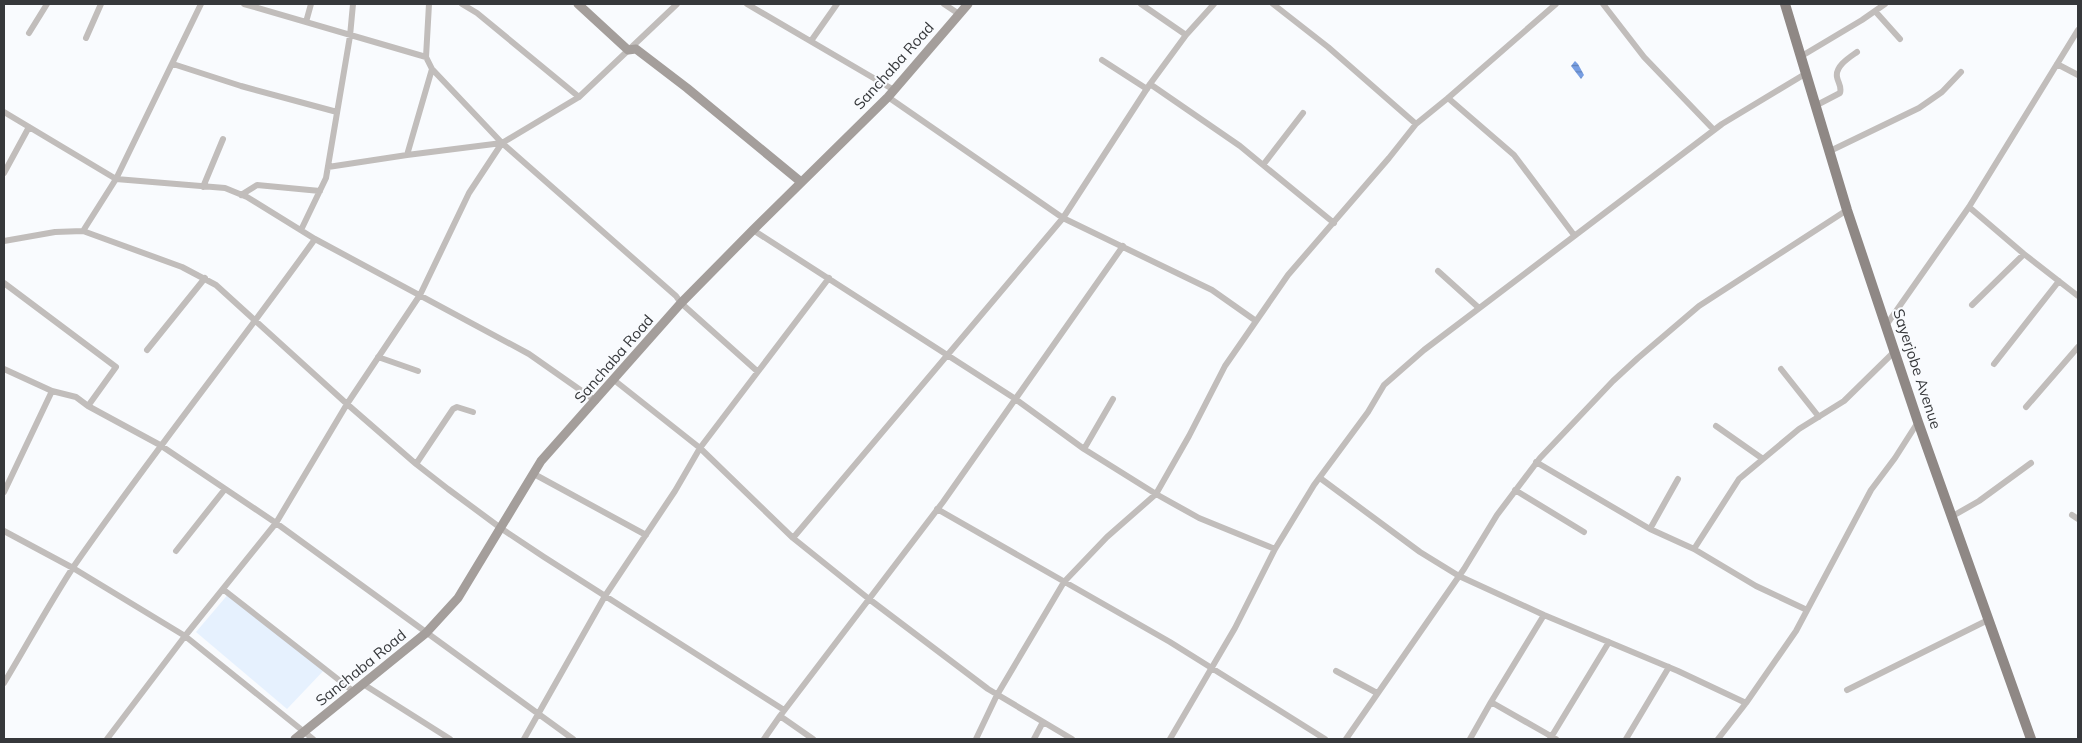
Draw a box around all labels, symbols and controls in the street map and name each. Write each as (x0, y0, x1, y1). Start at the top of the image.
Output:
street label: Sanchaba Road (849, 18, 938, 113)
street label: Sayerjobe Avenue (1889, 306, 1946, 431)
street label: Sanchaba Road (570, 311, 657, 407)
street label: Sanchaba Road (312, 625, 410, 710)

